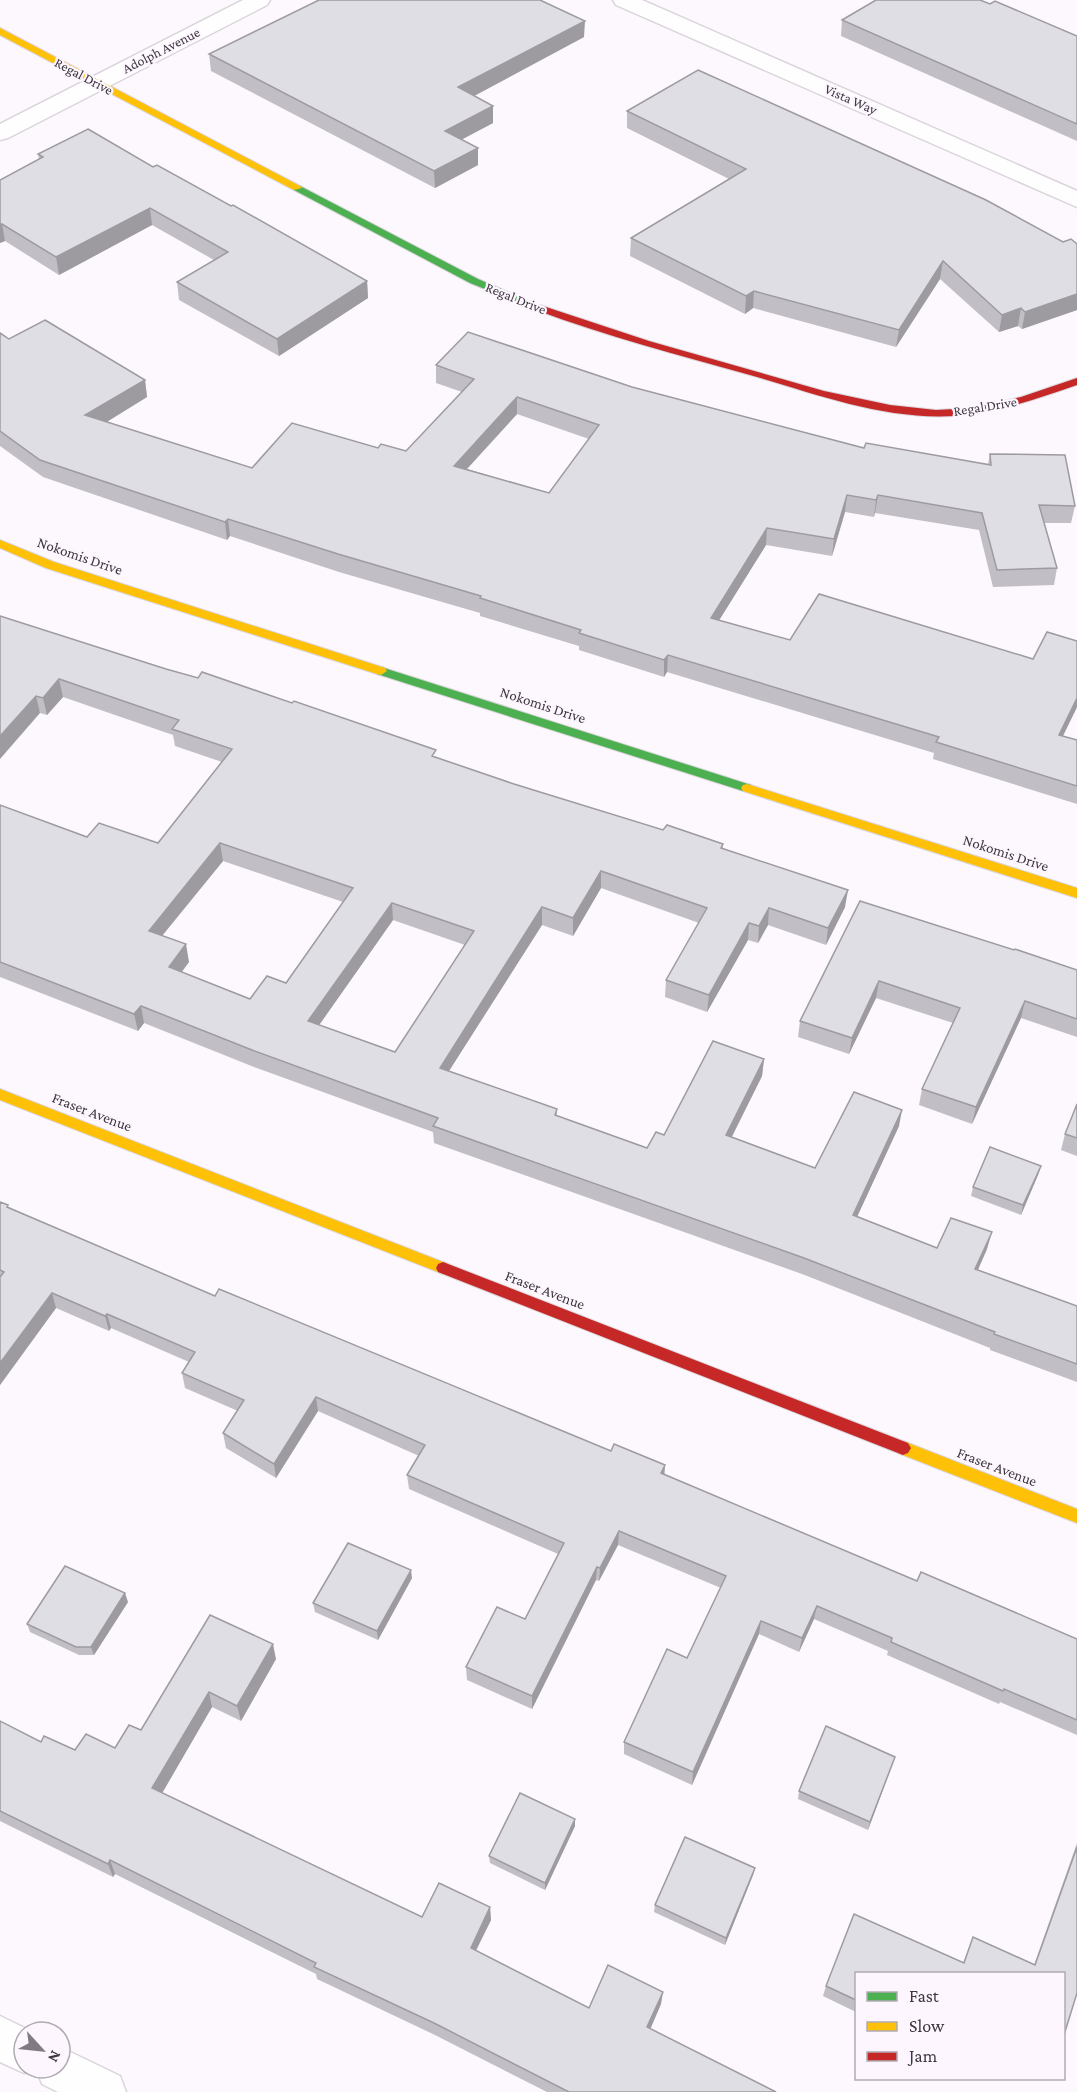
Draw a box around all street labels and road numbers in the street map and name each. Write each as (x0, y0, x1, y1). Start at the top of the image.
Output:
street label: Adolph Avenue (120, 24, 202, 76)
street label: Regal Drive (52, 54, 116, 98)
street label: Vista Way (822, 80, 880, 118)
street label: Regal Drive (483, 279, 549, 317)
street label: Regal Drive (952, 393, 1018, 419)
street label: Nokomis Drive (35, 534, 125, 578)
street label: Nokomis Drive (498, 684, 588, 726)
street label: Nokomis Drive (961, 832, 1051, 874)
street label: Fraser Avenue (50, 1089, 134, 1135)
street label: Fraser Avenue (503, 1267, 587, 1313)
street label: Fraser Avenue (955, 1444, 1039, 1490)

